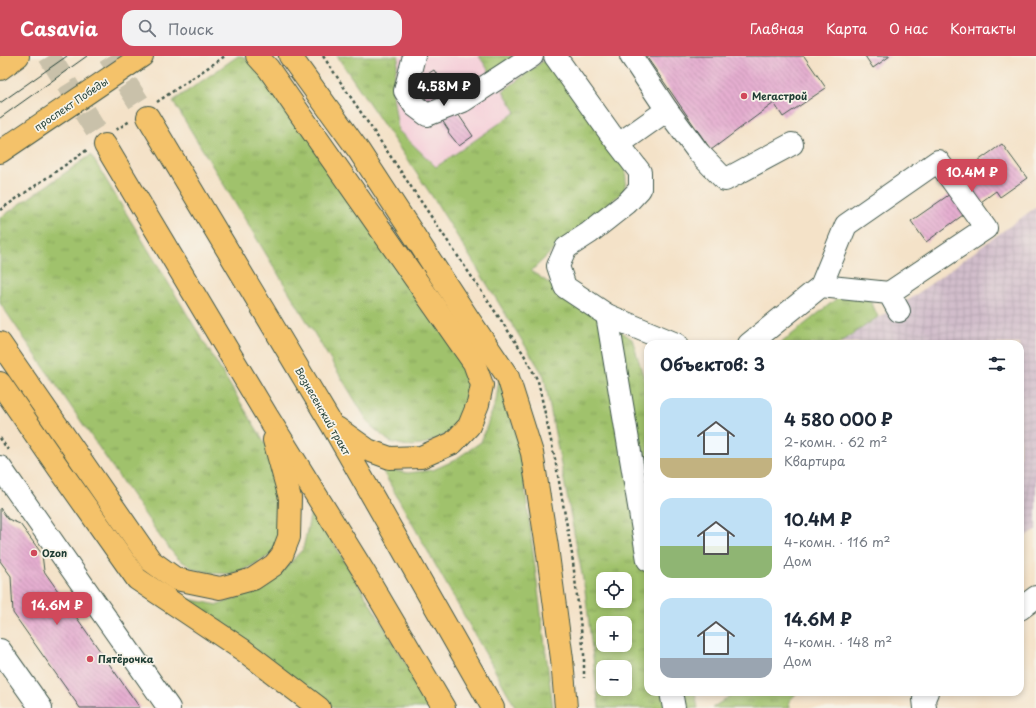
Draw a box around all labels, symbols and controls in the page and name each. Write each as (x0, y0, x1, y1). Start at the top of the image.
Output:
search box (122, 10, 402, 46)
text: Casavia (20, 14, 98, 42)
icon: search (136, 17, 158, 39)
text: Поиск (168, 17, 214, 40)
text: Главная (750, 18, 804, 39)
text: Карта (826, 18, 867, 39)
text: О нас (889, 18, 928, 39)
text: Контакты (950, 18, 1016, 39)
street label: проспект Победы (31, 73, 111, 134)
pin: 4.58M ₽ (407, 73, 481, 107)
text: 4.58M ₽ (417, 76, 471, 95)
place label: Мегастрой (752, 88, 807, 103)
marker: Мегастрой (739, 91, 749, 101)
pin: 10.4M ₽ (935, 159, 1009, 193)
text: 10.4M ₽ (946, 162, 998, 181)
text: Объектов: 3 (660, 351, 765, 377)
icon: filters (986, 353, 1008, 375)
street label: Вознесенский тракт (292, 364, 355, 458)
text: 4 580 000 ₽ (784, 406, 892, 432)
icon: home (692, 414, 740, 462)
text: 2-комн. · 62 m² (784, 432, 888, 451)
text: Квартира (784, 451, 845, 470)
text: 10.4M ₽ (784, 506, 852, 532)
icon: home (692, 514, 740, 562)
text: 4-комн. · 116 m² (784, 532, 890, 551)
place label: Ozon (42, 545, 67, 560)
marker: Ozon (29, 548, 39, 558)
text: Дом (784, 551, 812, 570)
map controls (596, 572, 632, 696)
button: locate (596, 572, 632, 608)
pin: 14.6M ₽ (20, 592, 94, 626)
text: 14.6M ₽ (31, 595, 83, 614)
text: 14.6M ₽ (784, 606, 852, 632)
icon: home (692, 614, 740, 662)
button: + (596, 616, 632, 652)
text: 4-комн. · 148 m² (784, 632, 892, 651)
place label: Пятёрочка (98, 651, 154, 666)
text: Дом (784, 651, 812, 670)
marker: Пятёрочка (85, 654, 95, 664)
button: − (596, 660, 632, 696)

